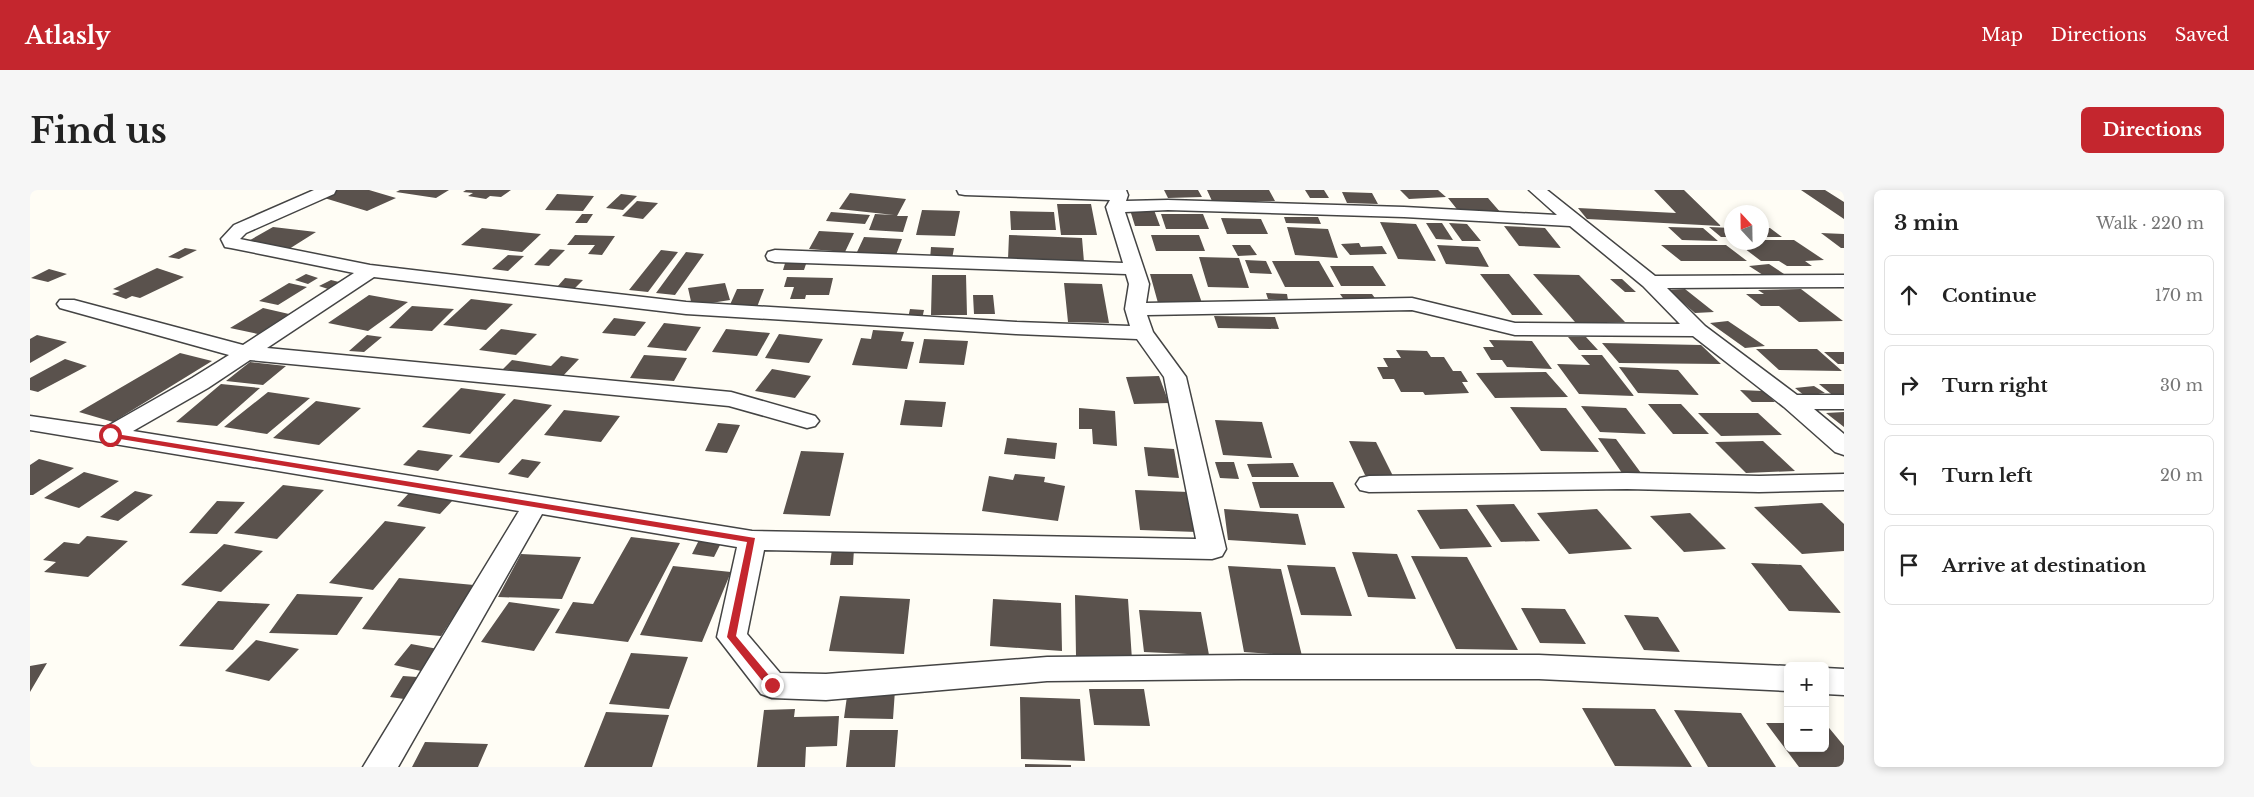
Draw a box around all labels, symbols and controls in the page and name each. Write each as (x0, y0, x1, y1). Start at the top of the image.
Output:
text: Atlasly (25, 21, 111, 50)
text: Map (1981, 24, 2023, 46)
text: Directions (2051, 24, 2147, 46)
text: Saved (2175, 24, 2229, 46)
button: Directions (2081, 107, 2224, 153)
text: Find us (30, 109, 167, 152)
north arrow (1724, 205, 1769, 250)
text: 3 min (1894, 210, 1959, 236)
text: Walk · 220 m (2096, 213, 2204, 233)
icon: ahead (1895, 281, 1923, 309)
text: Continue (1942, 284, 2037, 307)
text: 170 m (2155, 285, 2203, 305)
icon: right (1895, 371, 1923, 399)
text: Turn right (1942, 374, 2048, 397)
text: 30 m (2160, 375, 2203, 395)
route start (99, 424, 122, 447)
icon: left (1895, 461, 1923, 489)
text: Turn left (1942, 464, 2033, 487)
text: 20 m (2160, 465, 2203, 485)
icon: arrive (1895, 551, 1923, 579)
text: Arrive at destination (1942, 554, 2146, 577)
map controls (1784, 662, 1829, 752)
button: + (1784, 662, 1829, 707)
route end (761, 674, 784, 697)
button: − (1784, 707, 1829, 752)

